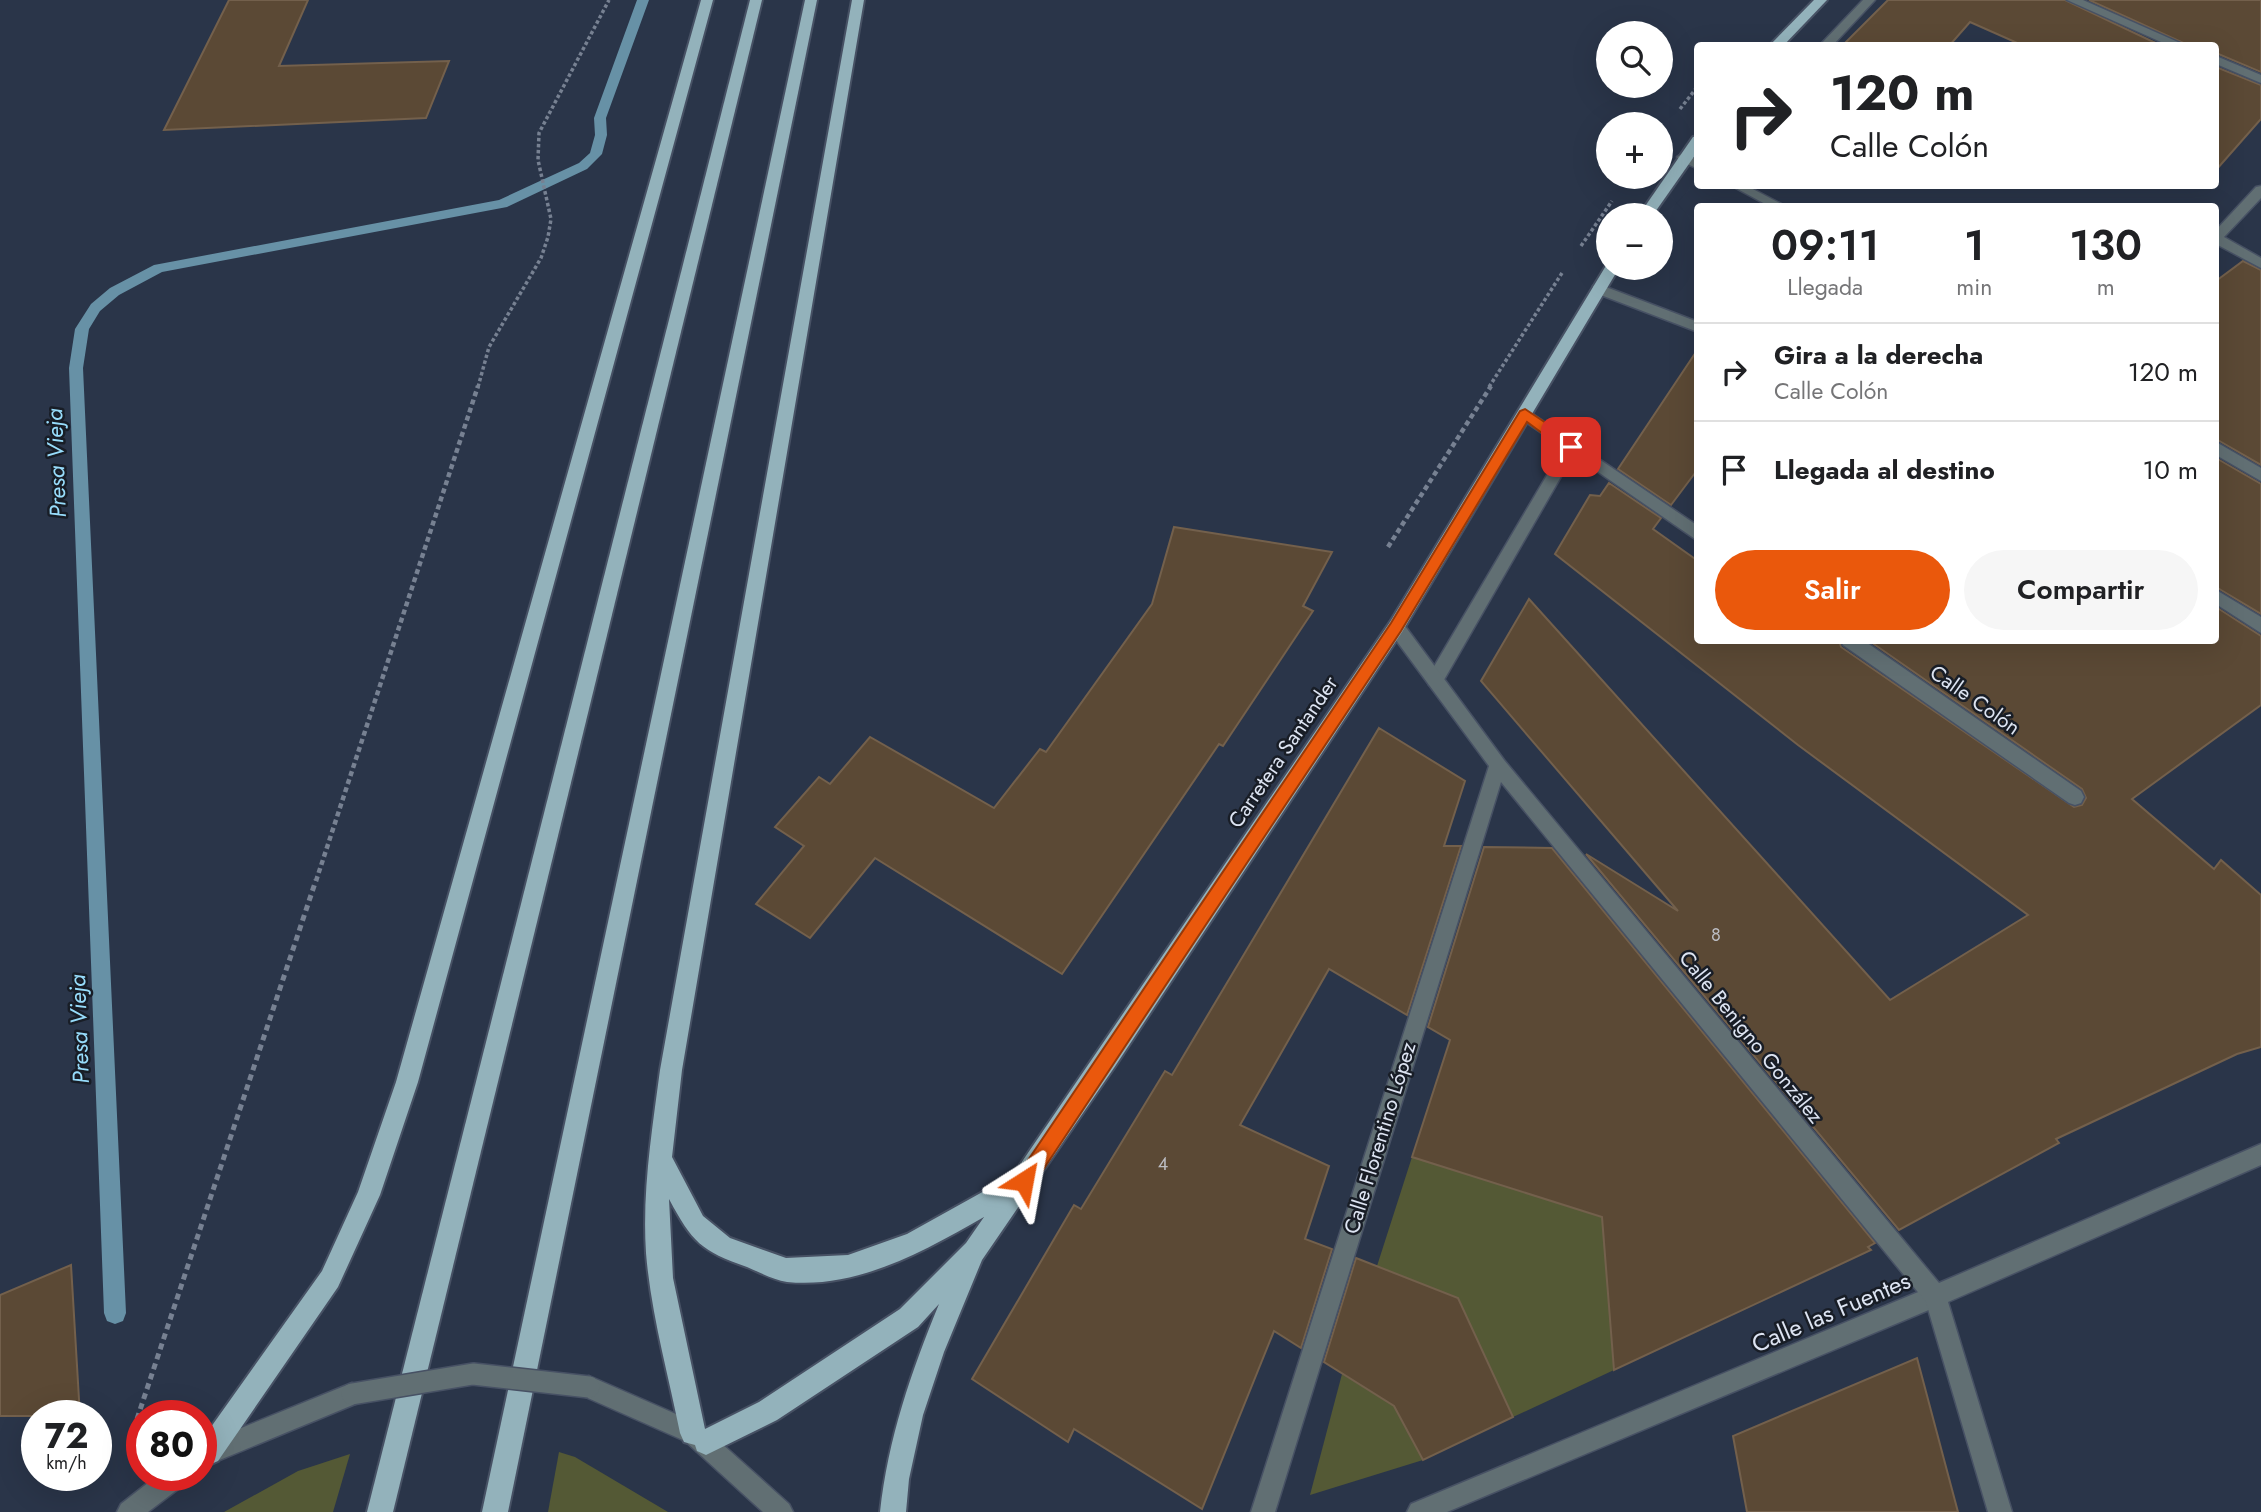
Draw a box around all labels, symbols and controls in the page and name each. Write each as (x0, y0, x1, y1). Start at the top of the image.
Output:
map controls (1596, 21, 1673, 280)
button: search (1596, 21, 1673, 98)
text: 120 m (1830, 58, 1974, 128)
icon: right (1715, 70, 1806, 161)
button: + (1596, 112, 1673, 189)
text: Calle Colón (1830, 123, 1989, 169)
button: − (1596, 203, 1673, 280)
text: 09:11 (1771, 215, 1879, 276)
text: 1 (1964, 215, 1985, 276)
text: 130 (2069, 215, 2142, 276)
text: Llegada (1787, 270, 1863, 304)
text: min (1956, 270, 1992, 304)
text: m (2097, 270, 2115, 304)
text: Gira a la derecha (1774, 336, 1983, 374)
icon: right (1715, 353, 1753, 391)
text: 120 m (2128, 353, 2198, 391)
text: Calle Colón (1774, 374, 1888, 408)
water label: Presa Vieja (37, 407, 75, 518)
pin (1541, 417, 1601, 477)
icon: arrive (1552, 428, 1590, 466)
icon: arrive (1715, 451, 1753, 489)
text: Llegada al destino (1774, 451, 1995, 489)
text: 10 m (2143, 451, 2198, 489)
button: Salir (1715, 550, 1950, 630)
button: Compartir (1964, 550, 2198, 630)
street label: Calle Colón (1924, 658, 2026, 742)
street label: Carretera Santander (1221, 669, 1346, 834)
house number: 8 (1711, 922, 1721, 948)
street label: Calle Benigno González (1672, 944, 1830, 1130)
water label: Presa Vieja (60, 973, 98, 1084)
street label: Calle Florentino López (1337, 1038, 1424, 1238)
position arrow (987, 1144, 1061, 1218)
house number: 4 (1158, 1151, 1168, 1177)
street label: Calle las Fuentes (1746, 1263, 1916, 1361)
speed limit sign: 80 (126, 1400, 217, 1491)
text: 72 (44, 1411, 89, 1461)
text: km/h (46, 1450, 87, 1476)

